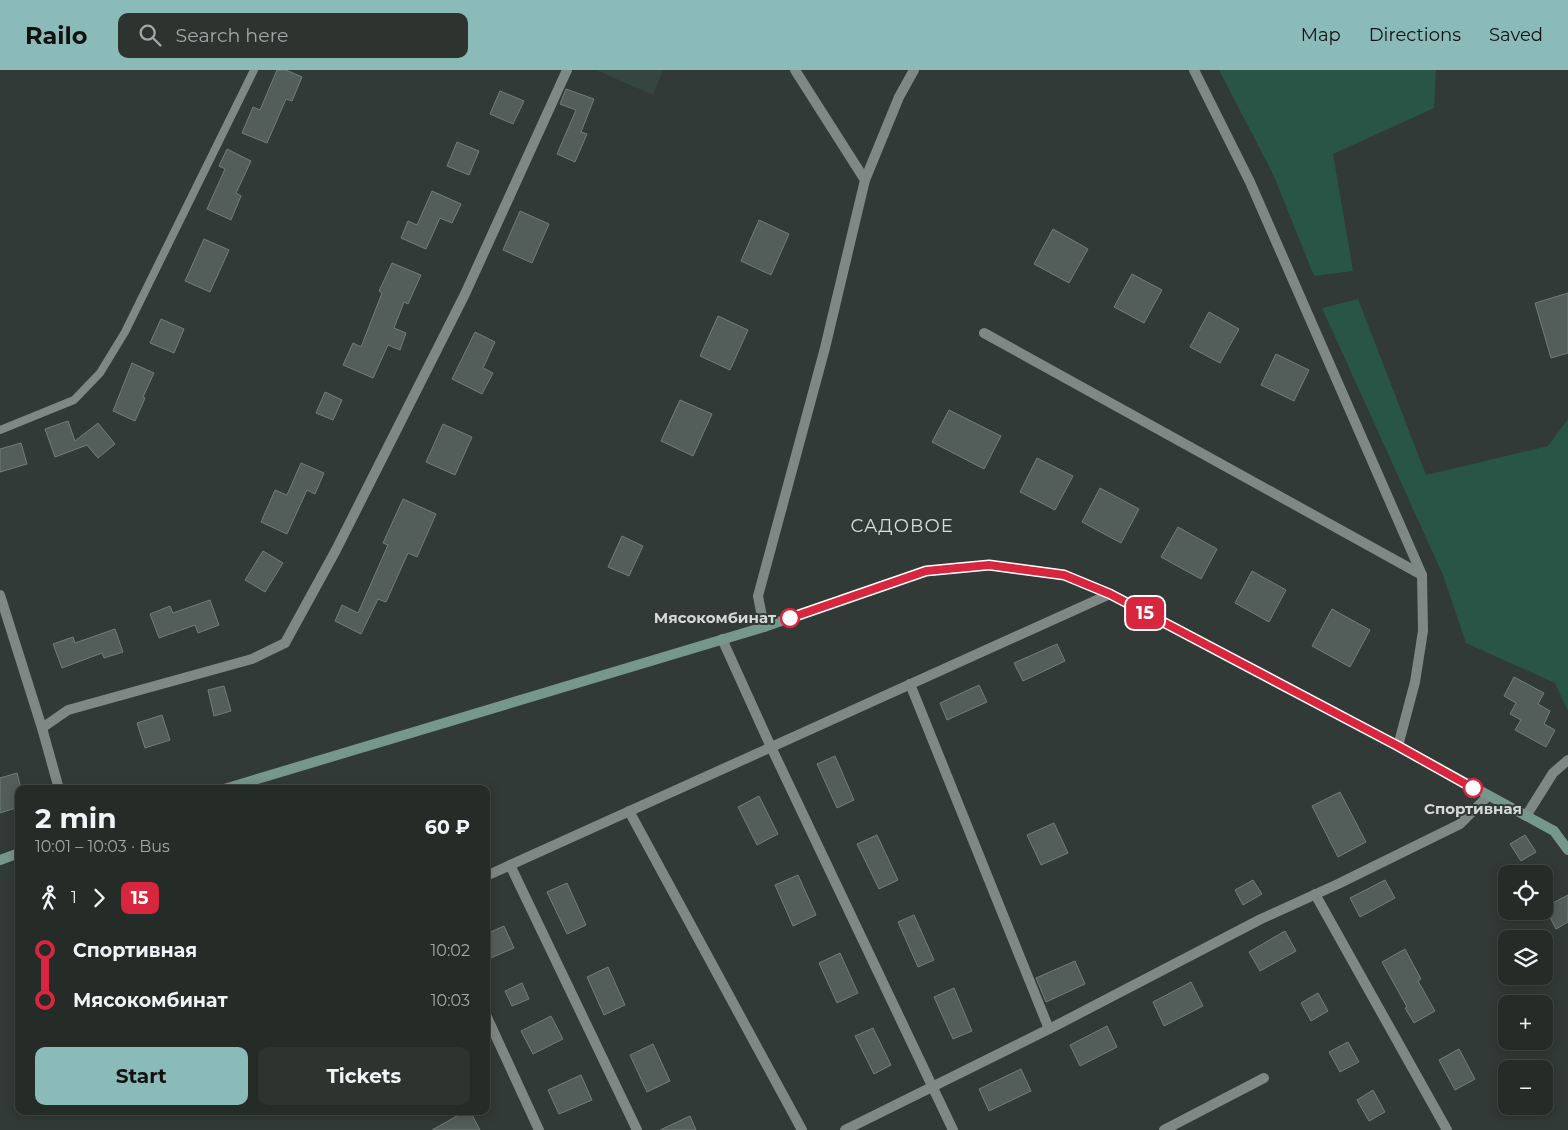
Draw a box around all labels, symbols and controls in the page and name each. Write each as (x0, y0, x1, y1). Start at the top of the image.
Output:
search box (118, 13, 468, 58)
text: Railo (25, 21, 88, 50)
icon: search (136, 21, 164, 49)
text: Search here (176, 24, 289, 47)
text: Map (1301, 24, 1341, 46)
text: Directions (1369, 24, 1461, 46)
text: Saved (1489, 24, 1543, 46)
district label: САДОВОЕ (850, 515, 954, 537)
line badge: 15 (1122, 597, 1168, 629)
text: 15 (1136, 602, 1154, 624)
place label: Мясокомбинат (654, 608, 776, 627)
marker: Мясокомбинат (780, 608, 800, 628)
marker: Спортивная (1463, 778, 1483, 798)
place label: Спортивная (1424, 799, 1522, 818)
text: 2 min (35, 801, 117, 835)
text: 60 ₽ (425, 816, 470, 839)
text: 10:01 – 10:03 · Bus (35, 837, 170, 856)
map controls (1498, 865, 1553, 1115)
button: locate (1498, 865, 1553, 920)
icon: walk (35, 884, 63, 912)
icon: forward (85, 884, 113, 912)
text: 15 (131, 887, 149, 909)
text: 1 (71, 888, 77, 907)
button: layers (1498, 930, 1553, 985)
text: Спортивная (73, 939, 197, 962)
text: 10:02 (431, 941, 470, 960)
text: Мясокомбинат (73, 989, 228, 1012)
text: 10:03 (431, 991, 470, 1010)
button: + (1498, 995, 1553, 1050)
button: Start (35, 1047, 248, 1105)
button: Tickets (258, 1047, 470, 1105)
button: − (1498, 1060, 1553, 1115)

